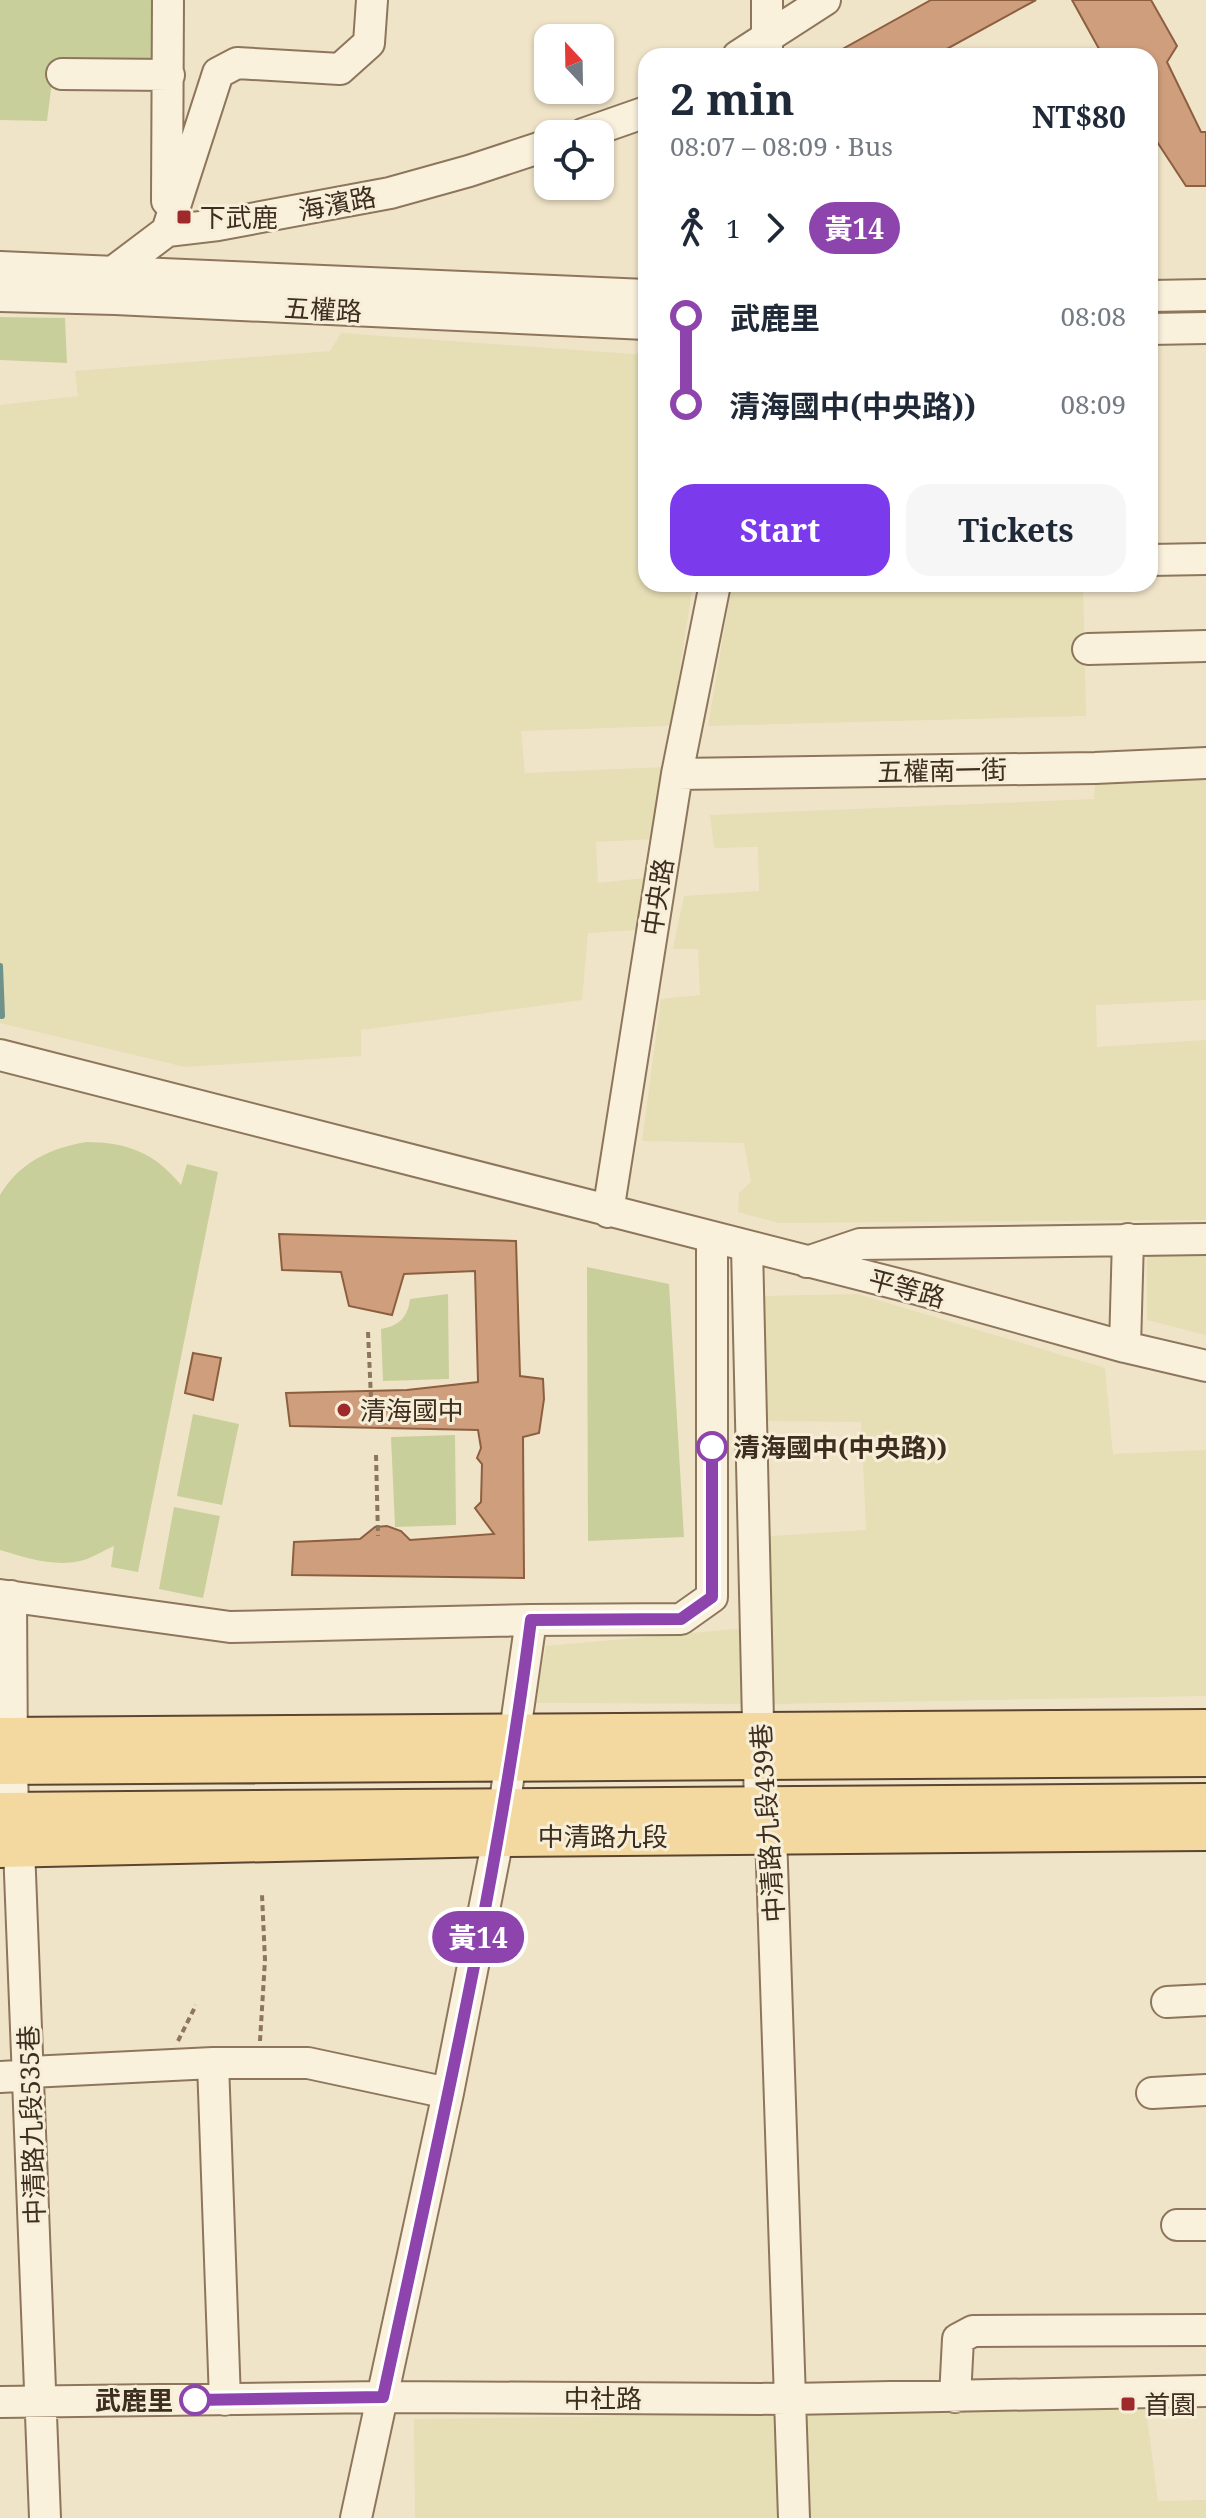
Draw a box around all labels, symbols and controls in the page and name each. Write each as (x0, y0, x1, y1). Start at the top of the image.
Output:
north arrow (534, 24, 614, 104)
map controls (534, 24, 614, 200)
text: 2 min (670, 68, 795, 128)
text: NT$80 (1032, 96, 1126, 137)
button: locate (534, 120, 614, 200)
text: 08:07 – 08:09 · Bus (670, 128, 893, 164)
street label: 海濱路 (295, 178, 379, 228)
place label: 下武鹿 (200, 199, 278, 235)
icon: walk (670, 206, 714, 250)
icon: forward (753, 206, 797, 250)
marker: 下武鹿 (175, 208, 193, 226)
text: 黃14 (825, 209, 884, 247)
text: 1 (726, 210, 741, 246)
street label: 五權路 (283, 289, 363, 329)
text: 武鹿里 (730, 297, 820, 338)
text: 08:08 (1060, 298, 1126, 334)
text: 清海國中(中央路)) (730, 385, 976, 426)
text: 08:09 (1060, 386, 1126, 422)
button: Start (670, 484, 890, 576)
button: Tickets (906, 484, 1126, 576)
street label: 五權南一街 (877, 751, 1007, 789)
street label: 中央路 (633, 856, 681, 938)
street label: 平等路 (865, 1261, 949, 1315)
place label: 清海國中 (360, 1392, 464, 1428)
marker: 清海國中 (335, 1401, 353, 1419)
place label: 清海國中(中央路)) (734, 1429, 947, 1465)
marker: 清海國中(中央路)) (697, 1432, 727, 1462)
street label: 中清路九段439巷 (742, 1722, 792, 1924)
street label: 中清路九段 (538, 1818, 668, 1854)
line badge: 黃14 (432, 1911, 524, 1963)
text: 黃14 (448, 1918, 508, 1956)
street label: 中清路九段535巷 (10, 2025, 52, 2225)
street label: 中社路 (564, 2380, 642, 2416)
place label: 武鹿里 (95, 2382, 173, 2418)
marker: 武鹿里 (180, 2385, 210, 2415)
place label: 首園 (1144, 2386, 1196, 2422)
marker: 首園 (1119, 2395, 1137, 2413)

